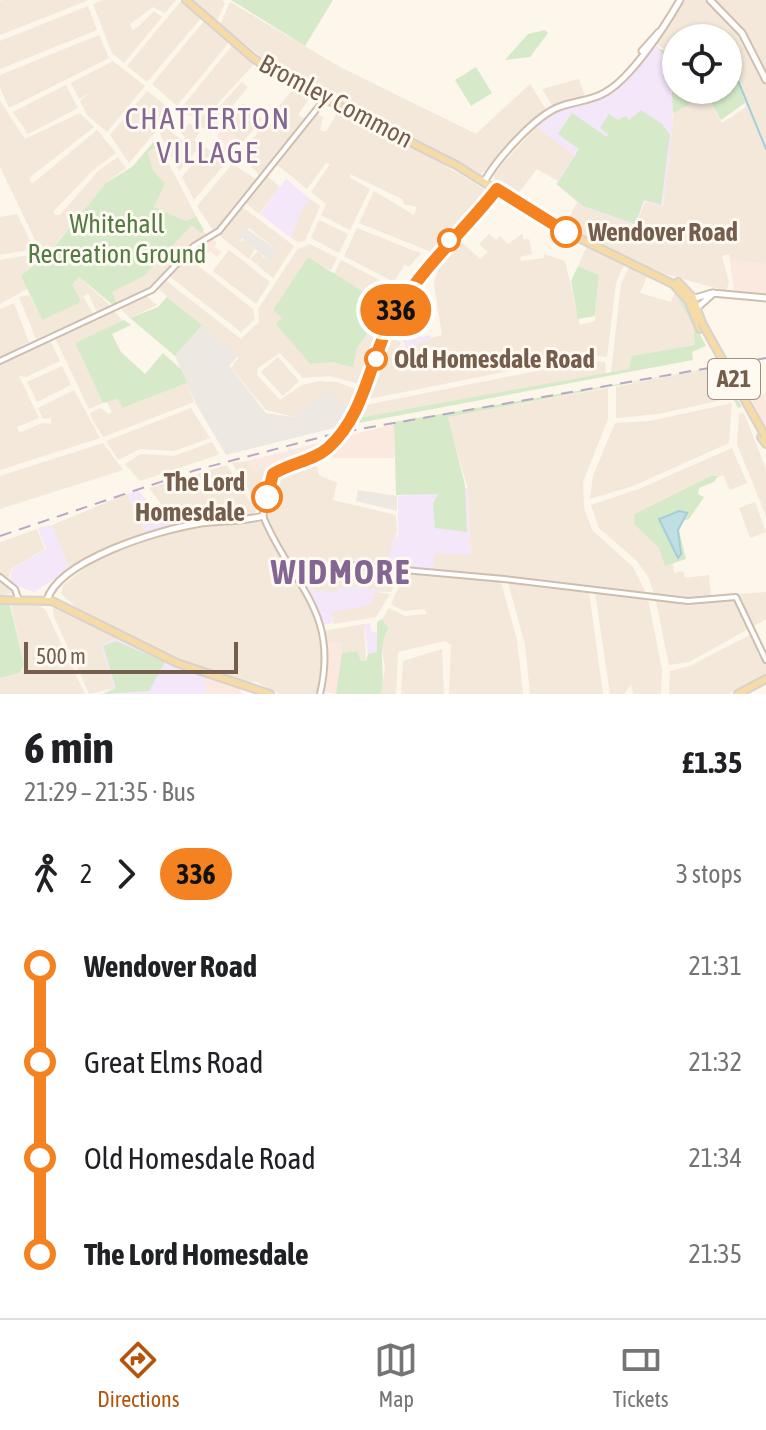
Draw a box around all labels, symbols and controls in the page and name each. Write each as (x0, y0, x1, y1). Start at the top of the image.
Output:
map controls (662, 24, 742, 104)
button: locate (662, 24, 742, 104)
street label: Bromley Common (254, 48, 418, 154)
district label: CHATTERTON VILLAGE (125, 101, 291, 169)
park label: Whitehall Recreation Ground (28, 209, 206, 269)
marker: Wendover Road (551, 217, 581, 247)
place label: Wendover Road (587, 217, 738, 247)
unlabelled marker (438, 229, 460, 251)
line badge: 336 (350, 284, 442, 336)
text: 336 (376, 294, 416, 326)
place label: Old Homesdale Road (394, 344, 595, 374)
marker: Old Homesdale Road (365, 348, 387, 370)
road number: A21 (708, 359, 760, 399)
place label: The Lord Homesdale (135, 467, 245, 527)
marker: The Lord Homesdale (252, 482, 282, 512)
district label: WIDMORE (270, 552, 411, 591)
scale bar (24, 638, 238, 674)
text: 500 m (36, 643, 86, 669)
text: 6 min (24, 722, 114, 772)
text: £1.35 (682, 745, 742, 779)
text: 21:29 – 21:35 · Bus (24, 777, 195, 807)
icon: walk (24, 852, 68, 896)
icon: forward (104, 852, 148, 896)
text: 336 (176, 858, 216, 890)
text: 2 (80, 859, 92, 889)
text: 3 stops (676, 859, 742, 889)
text: Wendover Road (84, 949, 257, 983)
text: 21:31 (688, 951, 742, 981)
text: Great Elms Road (84, 1045, 263, 1079)
text: 21:32 (688, 1047, 742, 1077)
text: Old Homesdale Road (84, 1141, 316, 1175)
text: 21:34 (688, 1143, 742, 1173)
text: The Lord Homesdale (84, 1237, 309, 1271)
text: 21:35 (688, 1239, 742, 1269)
tab: Directions (97, 1338, 179, 1412)
tab: Map (374, 1338, 418, 1412)
tab: Tickets (613, 1338, 669, 1412)

